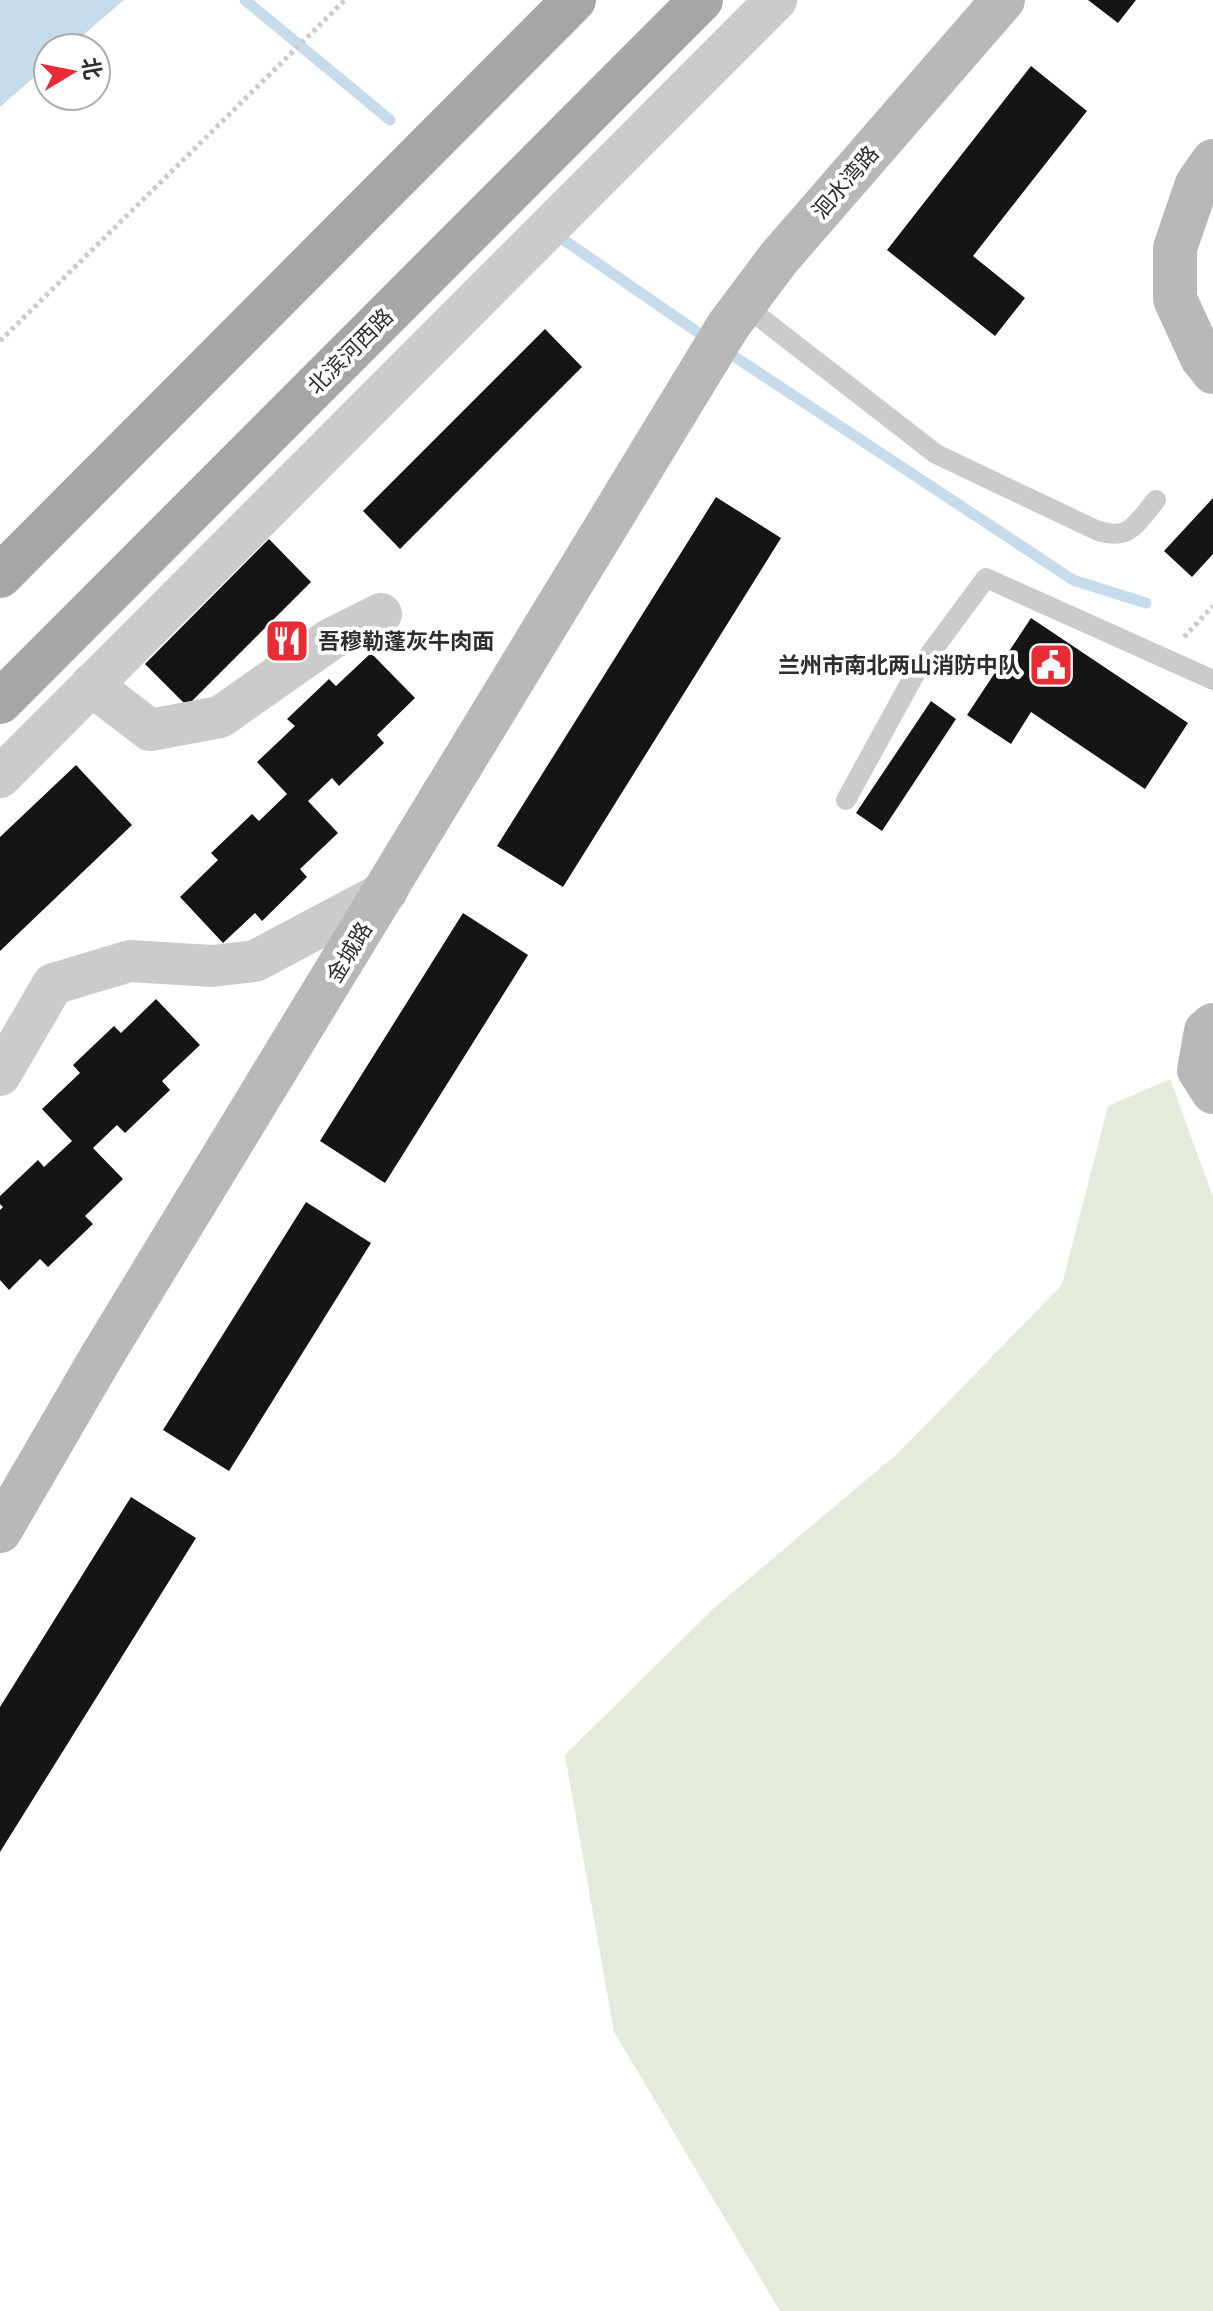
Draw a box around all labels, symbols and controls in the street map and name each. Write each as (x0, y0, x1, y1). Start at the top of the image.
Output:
north arrow (32, 32, 112, 112)
text: 北 (76, 56, 105, 82)
street label: 洄水湾路 (807, 141, 884, 224)
street label: 北滨河西路 (303, 304, 399, 400)
restaurant icon: 吾穆勒蓬灰牛肉面 (263, 617, 311, 665)
place label: 吾穆勒蓬灰牛肉面 (318, 629, 494, 655)
public building icon: 兰州市南北两山消防中队 (1027, 641, 1075, 689)
place label: 兰州市南北两山消防中队 (778, 653, 1020, 679)
street label: 金城路 (322, 918, 378, 988)

